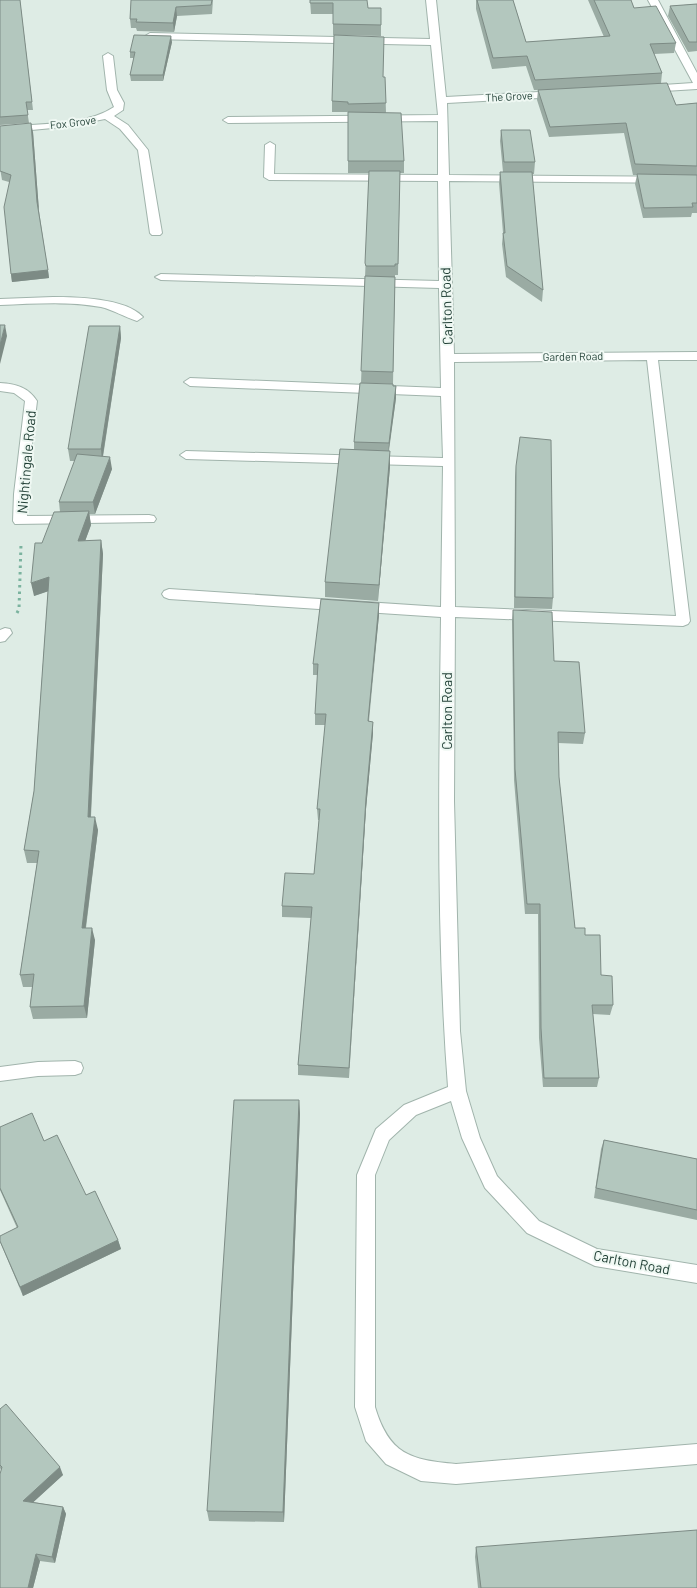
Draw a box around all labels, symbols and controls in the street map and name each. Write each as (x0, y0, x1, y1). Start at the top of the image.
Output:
street label: The Grove (485, 88, 533, 104)
street label: Fox Grove (49, 113, 97, 131)
street label: Carlton Road (436, 267, 456, 345)
street label: Garden Road (543, 349, 603, 363)
street label: Nightingale Road (13, 410, 39, 514)
street label: Carlton Road (438, 672, 455, 750)
street label: Carlton Road (592, 1246, 672, 1278)

